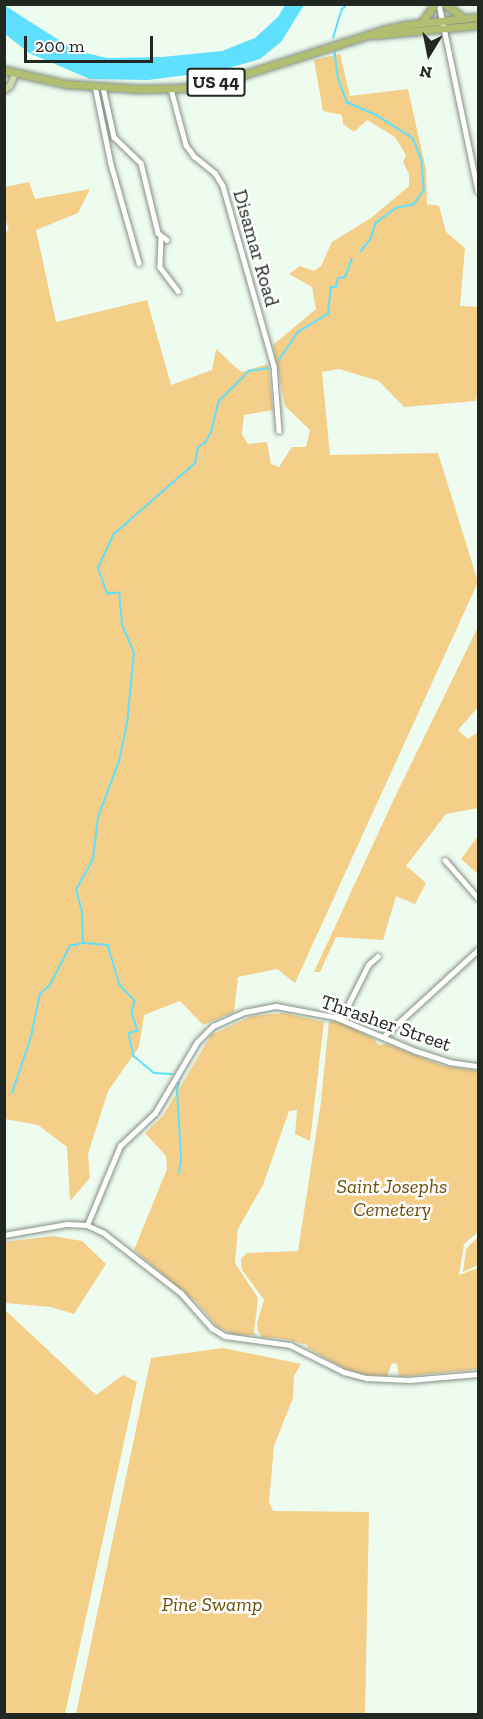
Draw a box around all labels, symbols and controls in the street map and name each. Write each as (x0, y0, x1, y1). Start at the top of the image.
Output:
scale bar (27, 24, 156, 62)
north arrow (399, 24, 459, 84)
text: 200 m (35, 35, 85, 57)
text: N (418, 62, 433, 83)
road number: US 44 (186, 67, 246, 97)
street label: Disamar Road (228, 187, 284, 309)
street label: Thrasher Street (317, 989, 455, 1057)
park label: Saint Josephs Cemetery (336, 1174, 448, 1221)
park label: Pine Swamp (162, 1592, 262, 1616)

